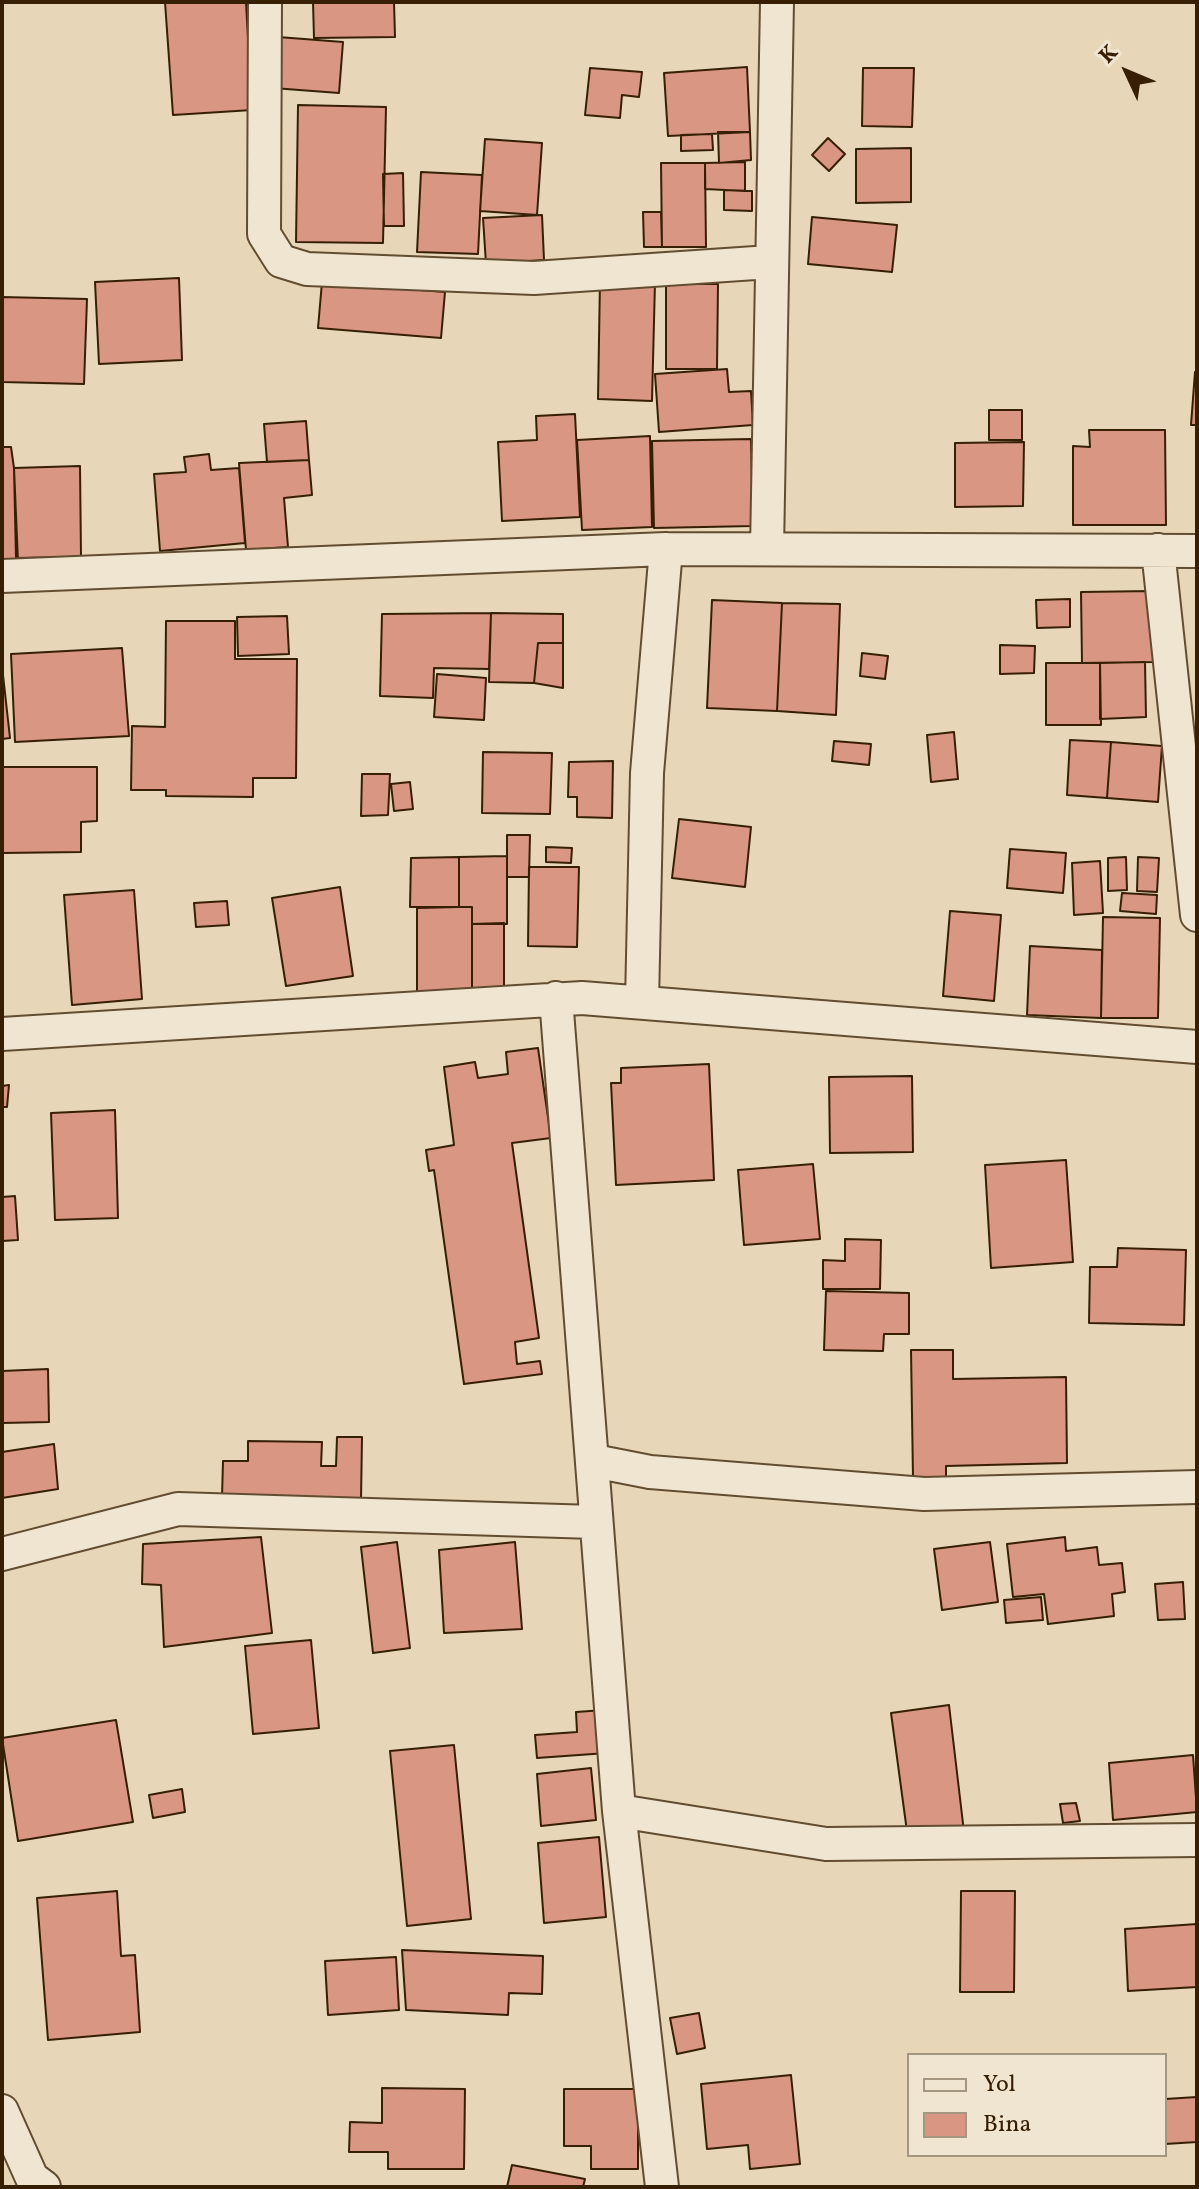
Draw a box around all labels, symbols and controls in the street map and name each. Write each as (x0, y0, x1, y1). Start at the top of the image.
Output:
north arrow (1087, 32, 1167, 112)
text: K (1093, 38, 1126, 71)
legend (907, 2053, 1167, 2157)
text: Yol (983, 2068, 1016, 2102)
text: Bina (983, 2108, 1031, 2142)

